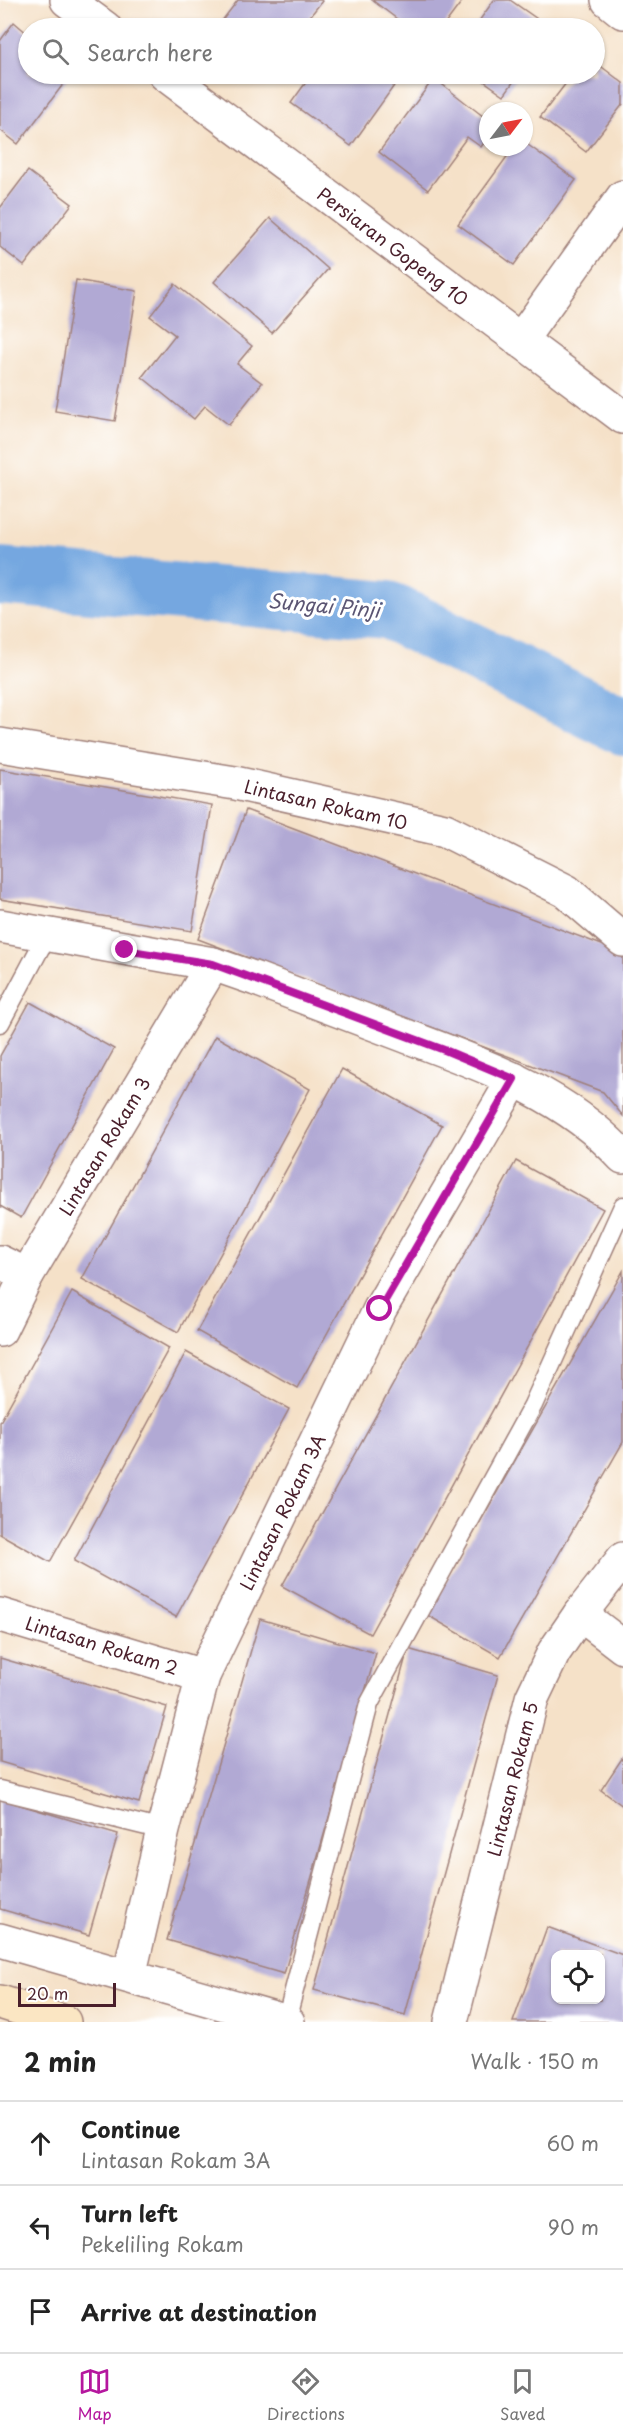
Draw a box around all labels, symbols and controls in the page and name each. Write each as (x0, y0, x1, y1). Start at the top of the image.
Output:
search box (18, 18, 605, 84)
icon: search (39, 35, 72, 68)
text: Search here (87, 35, 213, 68)
north arrow (479, 102, 533, 156)
street label: Persiaran Gopeng 10 (312, 180, 474, 312)
water label: Sungai Pinji (267, 585, 384, 625)
street label: Lintasan Rokam 10 (242, 772, 410, 836)
route end (111, 936, 137, 962)
street label: Lintasan Rokam 3 (52, 1071, 156, 1221)
route start (366, 1295, 392, 1321)
street label: Lintasan Rokam 3A (232, 1429, 332, 1595)
street label: Lintasan Rokam 2 (22, 1609, 182, 1681)
street label: Lintasan Rokam 5 (480, 1699, 544, 1859)
map controls (551, 1950, 605, 2004)
button: locate (551, 1950, 605, 2004)
scale bar (18, 1980, 116, 2008)
text: 20 m (27, 1981, 68, 2005)
text: 2 min (24, 2042, 97, 2081)
text: Walk · 150 m (470, 2046, 599, 2076)
text: Continue (81, 2112, 180, 2145)
icon: ahead (24, 2127, 57, 2160)
text: 60 m (547, 2128, 599, 2158)
text: Lintasan Rokam 3A (81, 2145, 271, 2175)
text: Turn left (81, 2196, 178, 2229)
icon: left (24, 2211, 57, 2244)
text: 90 m (548, 2212, 599, 2242)
text: Pekeliling Rokam (81, 2229, 244, 2259)
icon: arrive (24, 2295, 57, 2328)
text: Arrive at destination (81, 2295, 317, 2328)
tab: Map (78, 2365, 112, 2425)
tab: Directions (267, 2365, 345, 2425)
tab: Saved (500, 2365, 545, 2425)

